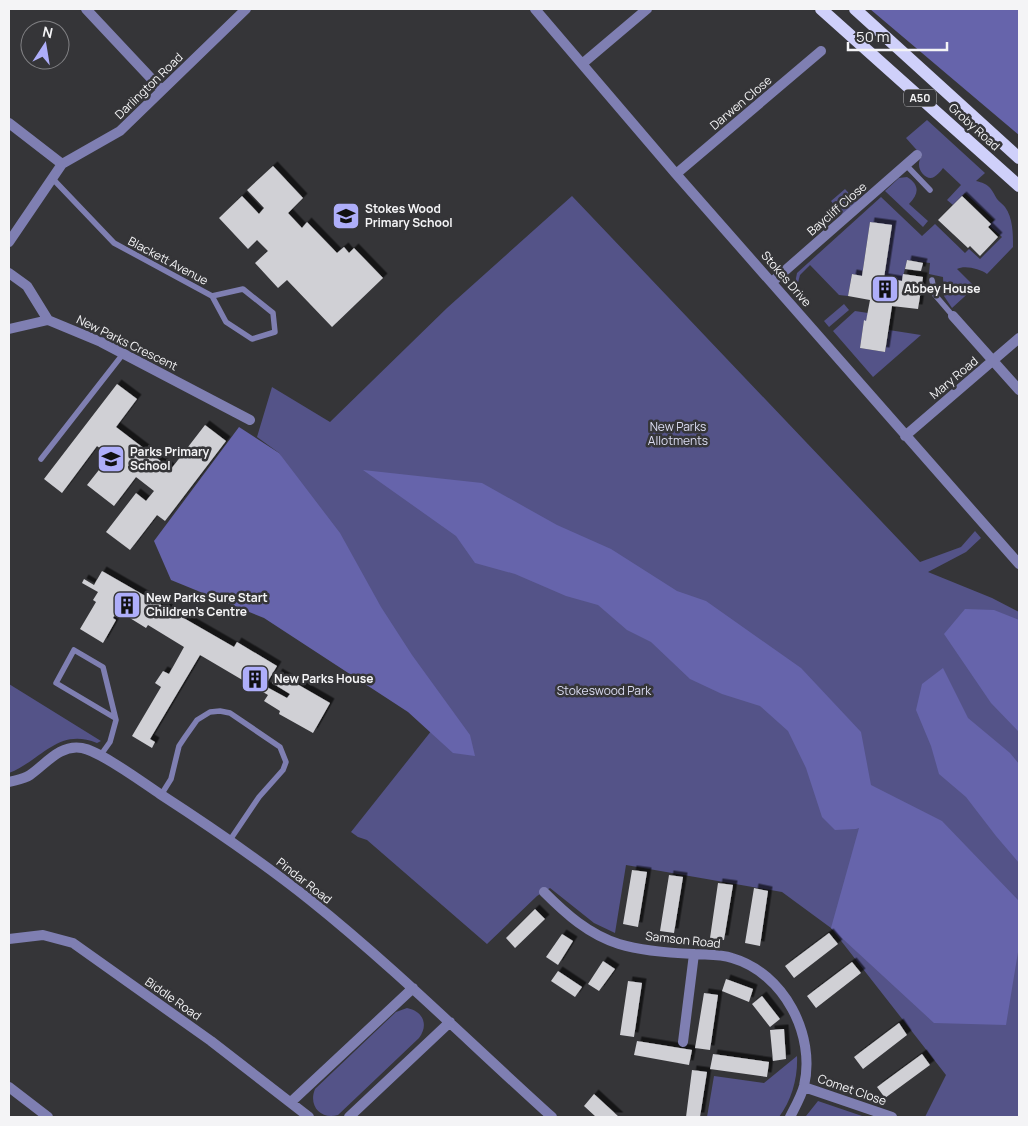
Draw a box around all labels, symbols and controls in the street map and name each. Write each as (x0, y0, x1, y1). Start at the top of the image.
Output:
north arrow (20, 20, 70, 70)
scale bar (848, 20, 947, 52)
text: N (41, 21, 55, 42)
text: 50 m (856, 26, 890, 47)
street label: Darlington Road (111, 49, 186, 123)
street label: Darwen Close (706, 72, 775, 134)
road number: A50 (904, 90, 936, 106)
street label: Groby Road (945, 99, 1004, 154)
street label: Baycliff Close (803, 178, 870, 239)
place label: Stokes Wood Primary School (365, 200, 453, 231)
school or university icon: Stokes Wood Primary School (331, 201, 361, 231)
street label: Blackett Avenue (125, 232, 211, 289)
street label: Stokes Drive (757, 247, 815, 310)
building icon: Abbey House (870, 274, 900, 304)
place label: Abbey House (904, 280, 980, 297)
street label: New Parks Crescent (74, 311, 181, 374)
street label: Mary Road (926, 352, 981, 403)
park label: New Parks Allotments (648, 418, 708, 449)
place label: Parks Primary School (130, 443, 210, 474)
school or university icon: Parks Primary School (96, 444, 126, 474)
place label: New Parks Sure Start Children's Centre (146, 589, 268, 620)
building icon: New Parks Sure Start Children's Centre (112, 590, 142, 620)
building icon: New Parks House (240, 664, 270, 694)
place label: New Parks House (274, 670, 373, 687)
park label: Stokeswood Park (557, 682, 652, 699)
street label: Pindar Road (273, 854, 336, 908)
street label: Samson Road (645, 927, 722, 952)
street label: Biddle Road (142, 973, 205, 1024)
street label: Comet Close (815, 1070, 889, 1109)

